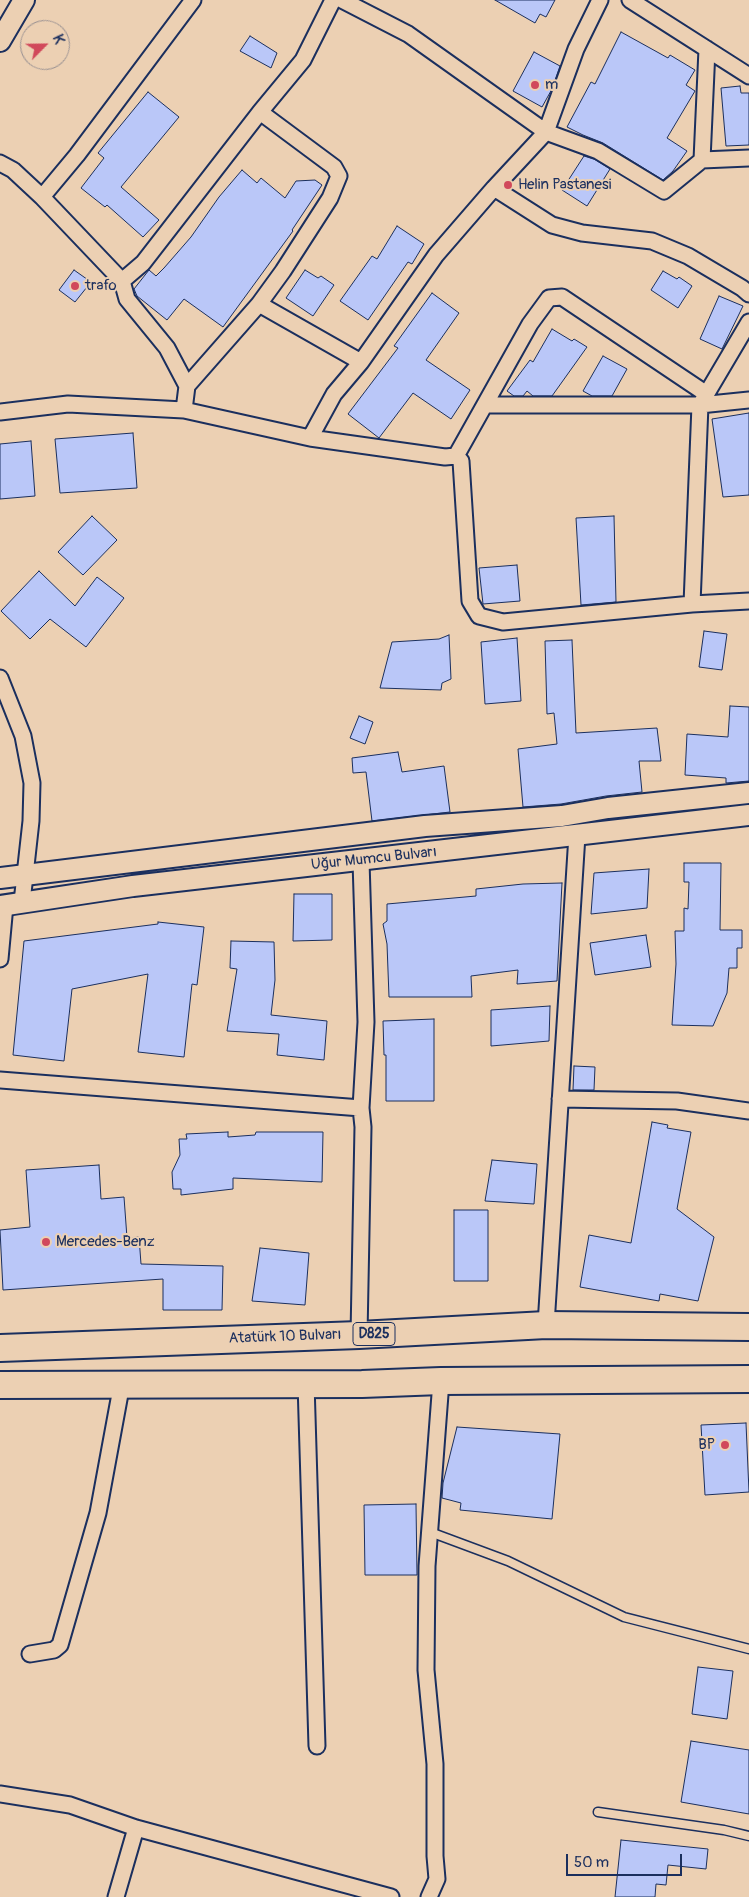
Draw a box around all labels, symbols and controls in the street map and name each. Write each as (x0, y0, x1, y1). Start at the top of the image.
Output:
north arrow (20, 20, 70, 70)
text: K (49, 32, 68, 47)
place label: m (545, 76, 558, 94)
marker: m (529, 79, 541, 91)
place label: Helin Pastanesi (518, 176, 611, 194)
marker: Helin Pastanesi (502, 179, 514, 191)
place label: trafo (85, 277, 117, 295)
marker: trafo (69, 280, 81, 292)
street label: Uğur Mumcu Bulvarı (310, 843, 438, 875)
place label: Mercedes-Benz (56, 1233, 154, 1251)
marker: Mercedes-Benz (40, 1236, 52, 1248)
road number: D825 (353, 1322, 395, 1346)
street label: Atatürk 10 Bulvarı (228, 1326, 342, 1348)
place label: BP (698, 1436, 715, 1454)
marker: BP (719, 1439, 731, 1451)
scale bar (569, 1844, 685, 1876)
text: 50 m (574, 1853, 609, 1872)

